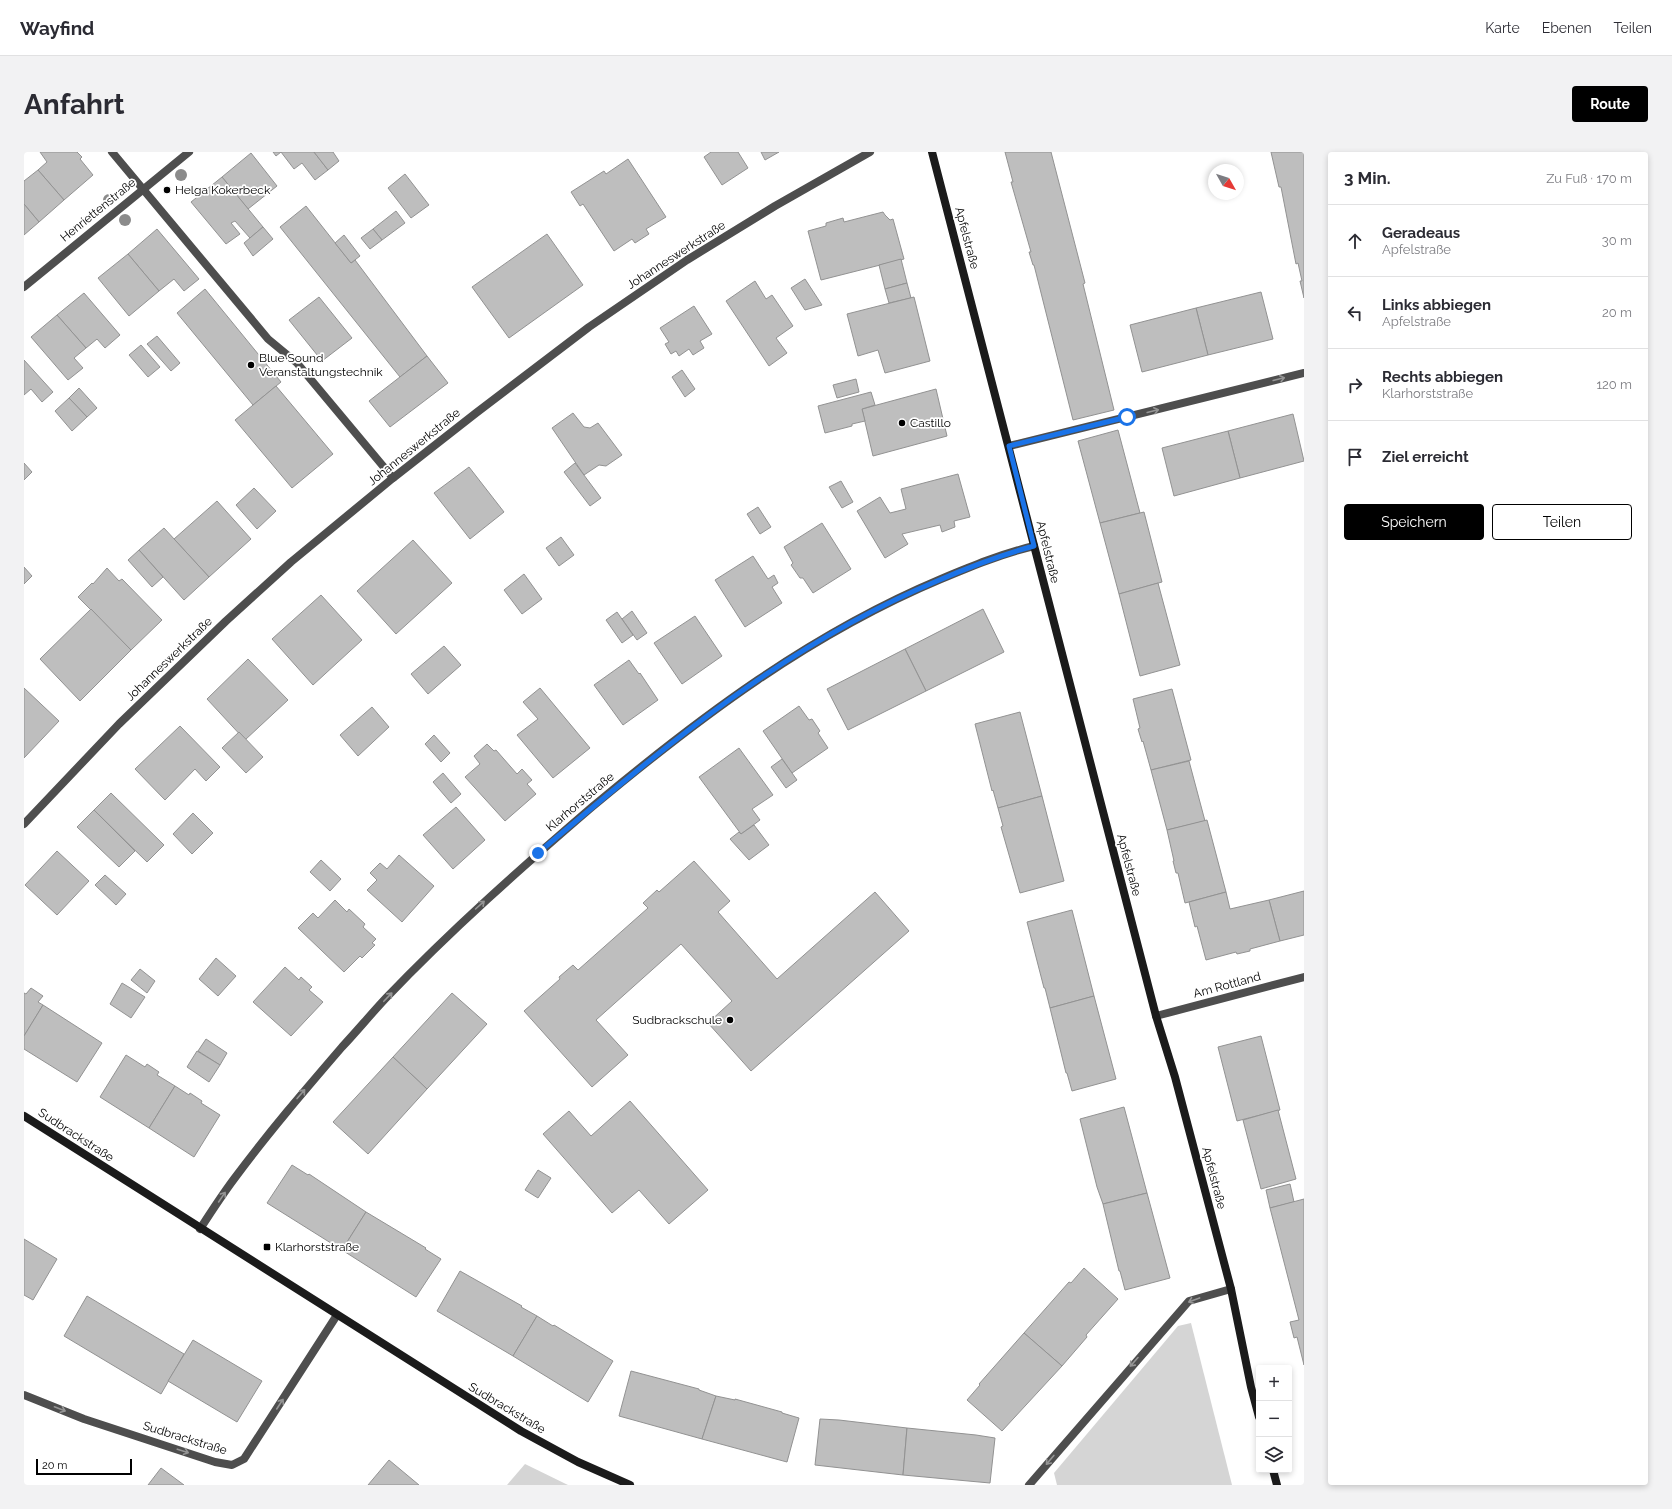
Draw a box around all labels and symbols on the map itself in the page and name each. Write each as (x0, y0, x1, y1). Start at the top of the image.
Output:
north arrow (1208, 164, 1244, 200)
street label: Henriettenstraße (58, 175, 138, 245)
place label: Helga Kokerbeck (175, 183, 271, 197)
marker: Helga Kokerbeck (162, 185, 172, 195)
street label: Apfelstraße (952, 205, 982, 271)
street label: Johanneswerkstraße (624, 218, 728, 292)
place label: Blue Sound Veranstaltungstechnik (259, 351, 383, 379)
marker: Blue Sound Veranstaltungstechnik (246, 360, 256, 370)
one-way arrow (1273, 375, 1286, 383)
street label: Johanneswerkstraße (365, 406, 463, 488)
one-way arrow (1147, 406, 1160, 414)
route start (1118, 408, 1136, 426)
place label: Castillo (910, 416, 951, 430)
marker: Castillo (897, 418, 907, 428)
street label: Apfelstraße (1034, 519, 1062, 585)
street label: Johanneswerkstraße (123, 614, 215, 704)
street label: Klarhorststraße (543, 770, 617, 834)
street label: Apfelstraße (1114, 832, 1144, 898)
route end (529, 844, 547, 862)
one-way arrow (475, 901, 485, 910)
street label: Am Rottland (1192, 969, 1262, 1001)
one-way arrow (383, 992, 393, 1002)
place label: Sudbrackschule (632, 1013, 722, 1027)
marker: Sudbrackschule (725, 1015, 735, 1025)
one-way arrow (297, 1088, 306, 1099)
street label: Sudbrackstraße (36, 1105, 116, 1165)
street label: Apfelstraße (1199, 1145, 1229, 1211)
one-way arrow (218, 1191, 226, 1202)
place label: Klarhorststraße (275, 1240, 359, 1254)
marker: Klarhorststraße (262, 1242, 272, 1252)
one-way arrow (1188, 1297, 1200, 1305)
one-way arrow (1130, 1357, 1139, 1367)
street label: Sudbrackstraße (466, 1380, 548, 1436)
one-way arrow (276, 1399, 284, 1410)
one-way arrow (54, 1406, 66, 1414)
street label: Sudbrackstraße (141, 1419, 229, 1457)
one-way arrow (177, 1448, 190, 1455)
one-way arrow (1045, 1455, 1054, 1466)
scale bar (36, 1457, 132, 1476)

